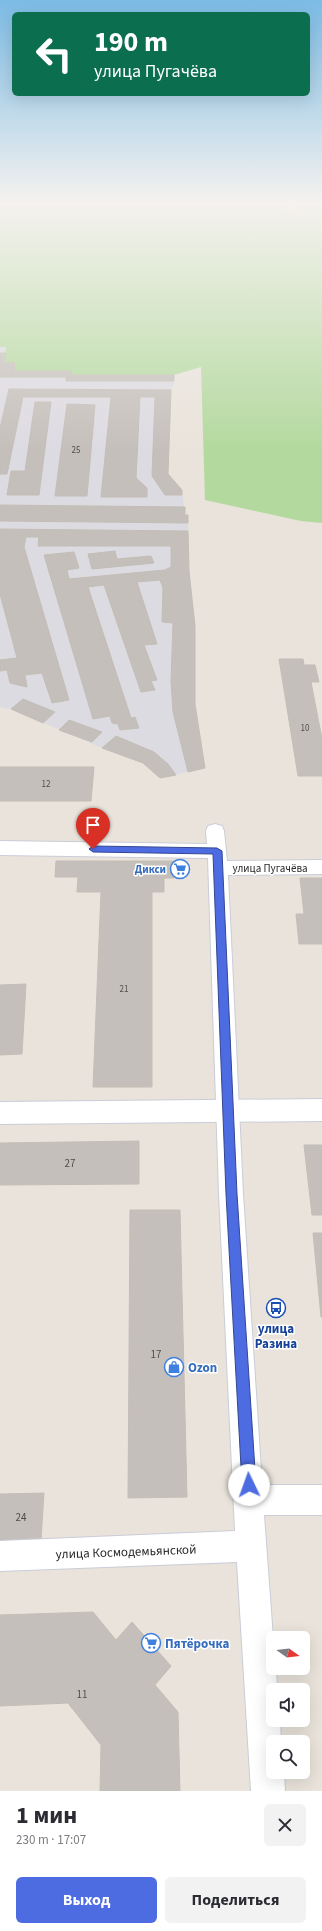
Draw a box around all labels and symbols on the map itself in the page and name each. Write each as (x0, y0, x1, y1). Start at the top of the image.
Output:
house number: 25 (72, 444, 81, 457)
house number: 10 (301, 722, 310, 735)
house number: 12 (42, 778, 51, 791)
pin (76, 808, 110, 849)
supermarket icon: Дикси (169, 858, 191, 880)
street label: улица Пугачёва (232, 861, 308, 876)
place label: Дикси (135, 862, 166, 877)
house number: 21 (120, 983, 128, 996)
house number: 27 (65, 1156, 75, 1171)
bus stop icon: улица Разина (265, 1297, 287, 1319)
place label: улица Разина (255, 1320, 297, 1353)
house number: 17 (151, 1347, 161, 1362)
shop icon: Ozon (163, 1356, 185, 1378)
place label: Ozon (188, 1359, 217, 1377)
position arrow (228, 1464, 270, 1506)
house number: 24 (16, 1510, 27, 1525)
street label: улица Космодемьянской (55, 1541, 197, 1563)
north arrow (266, 1631, 310, 1675)
supermarket icon: Пятёрочка (140, 1632, 162, 1654)
place label: Пятёрочка (165, 1635, 229, 1653)
house number: 11 (77, 1687, 87, 1702)

